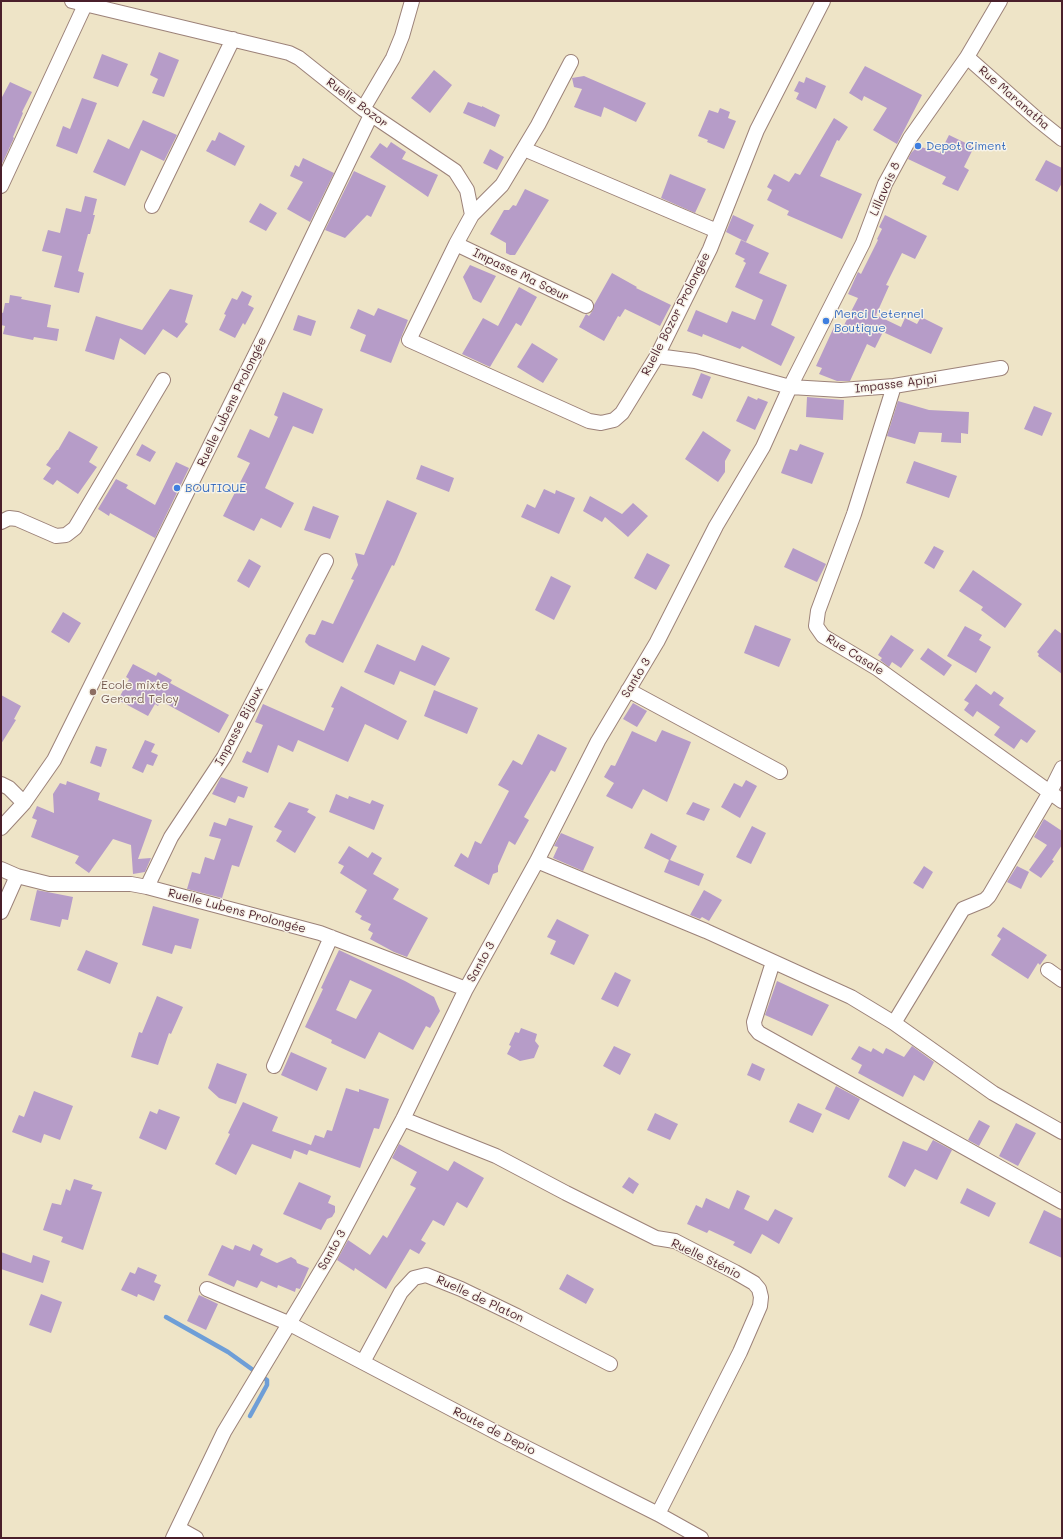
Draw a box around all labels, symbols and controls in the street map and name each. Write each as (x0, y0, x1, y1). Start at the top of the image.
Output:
street label: Rue Maranatha (975, 63, 1053, 133)
street label: Ruelle Bozor (323, 75, 391, 131)
place label: Depot Ciment (926, 139, 1006, 153)
marker: Depot Ciment (913, 141, 923, 151)
street label: Lillavois 8 (867, 160, 903, 218)
street label: Impasse Ma Sœur (470, 245, 572, 305)
street label: Ruelle Bozor Prolongée (639, 250, 713, 378)
place label: Merci L'eternel Boutique (834, 307, 924, 335)
marker: Merci L'eternel Boutique (821, 316, 831, 326)
street label: Ruelle Lubens Prolongée (194, 335, 270, 469)
street label: Impasse Apipi (854, 372, 938, 396)
place label: BOUTIQUE (185, 481, 246, 495)
marker: BOUTIQUE (172, 483, 182, 493)
street label: Rue Casale (823, 632, 887, 678)
street label: Santo 3 (618, 655, 654, 701)
place label: Ecole mixte Gerard Telcy (101, 678, 179, 706)
street label: Impasse Bijoux (212, 684, 266, 768)
marker: Ecole mixte Gerard Telcy (88, 687, 98, 697)
street label: Ruelle Lubens Prolongée (166, 886, 308, 936)
street label: Santo 3 (464, 939, 498, 985)
street label: Santo 3 (315, 1227, 349, 1273)
street label: Ruelle Sténio (669, 1236, 743, 1282)
street label: Ruelle de Platon (434, 1272, 526, 1326)
street label: Route de Depio (450, 1404, 538, 1458)

